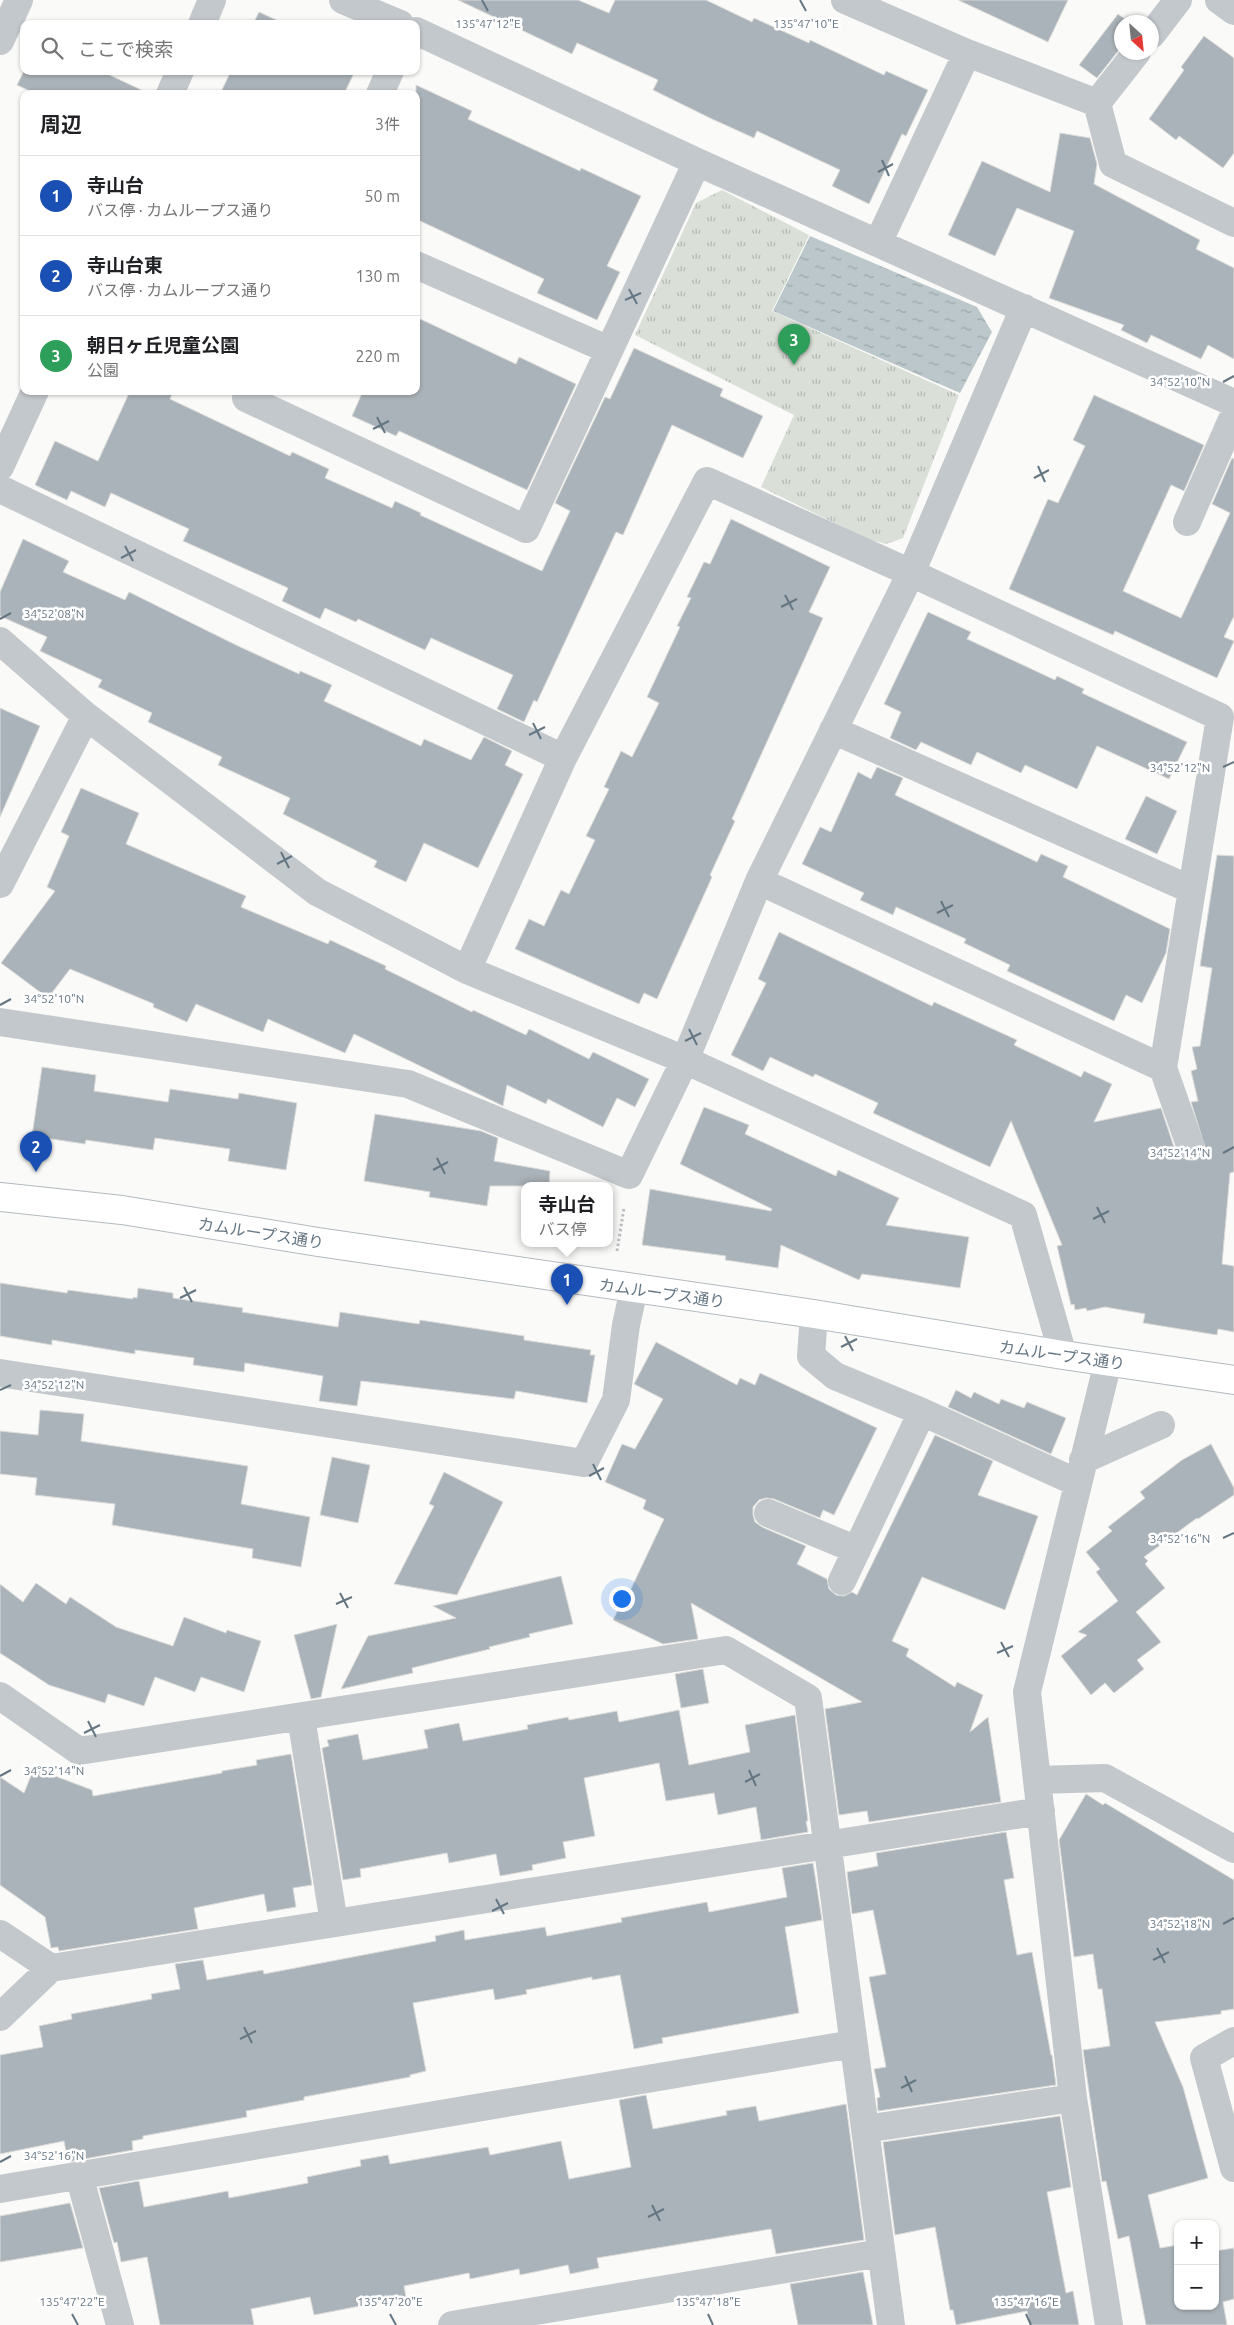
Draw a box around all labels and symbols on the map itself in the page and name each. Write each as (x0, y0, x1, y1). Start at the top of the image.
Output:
north arrow (1114, 15, 1159, 60)
text: 135°47'12"E (455, 17, 521, 30)
text: 135°47'10"E (773, 17, 839, 30)
pin: 3 (778, 324, 810, 365)
text: 34°52'10"N (1150, 375, 1210, 388)
text: 34°52'08"N (24, 607, 84, 620)
text: 34°52'12"N (1150, 761, 1210, 774)
text: 34°52'10"N (24, 992, 84, 1005)
pin: 2 (20, 1131, 52, 1172)
text: 34°52'14"N (1150, 1146, 1210, 1159)
street label: カムループス通り (197, 1214, 325, 1252)
pin: 1 (551, 1264, 583, 1305)
street label: カムループス通り (598, 1275, 726, 1311)
street label: カムループス通り (998, 1337, 1126, 1373)
text: 34°52'12"N (24, 1378, 84, 1391)
text: 34°52'16"N (1150, 1532, 1210, 1545)
your location (609, 1586, 635, 1612)
text: 34°52'14"N (24, 1764, 84, 1777)
text: 34°52'18"N (1150, 1917, 1210, 1930)
text: 34°52'16"N (24, 2149, 84, 2162)
text: 135°47'22"E (39, 2295, 105, 2308)
text: 135°47'20"E (357, 2295, 423, 2308)
text: 135°47'18"E (675, 2295, 741, 2308)
text: 135°47'16"E (993, 2295, 1059, 2308)

